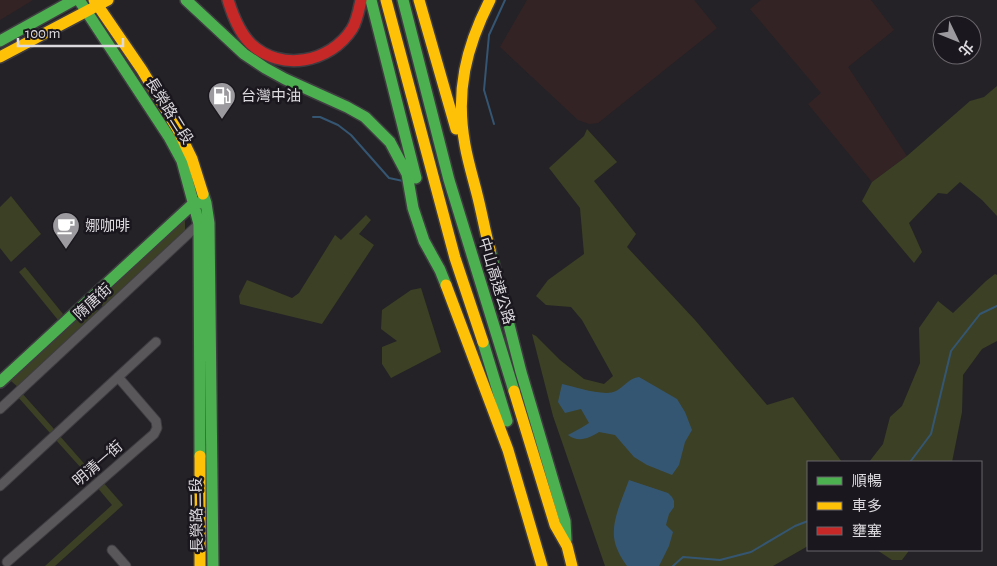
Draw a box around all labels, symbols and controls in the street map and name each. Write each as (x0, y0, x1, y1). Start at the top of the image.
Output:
scale bar (18, 15, 122, 47)
north arrow (932, 15, 982, 65)
text: 100 m (25, 26, 60, 41)
text: 北 (956, 38, 976, 59)
street label: 長榮路二段 (143, 75, 196, 147)
fuel station icon: 台灣中油 (207, 81, 237, 120)
place label: 台灣中油 (241, 88, 301, 104)
cafe icon: 娜咖啡 (51, 211, 81, 250)
place label: 娜咖啡 (85, 217, 130, 234)
street label: 中山高速公路 (476, 235, 518, 326)
street label: 隋唐街 (71, 280, 115, 323)
street label: 明清一街 (70, 438, 126, 489)
legend (807, 461, 982, 551)
text: 順暢 (852, 473, 882, 489)
street label: 長榮路二段 (188, 477, 205, 553)
text: 車多 (852, 498, 882, 514)
text: 壅塞 (852, 523, 882, 539)

